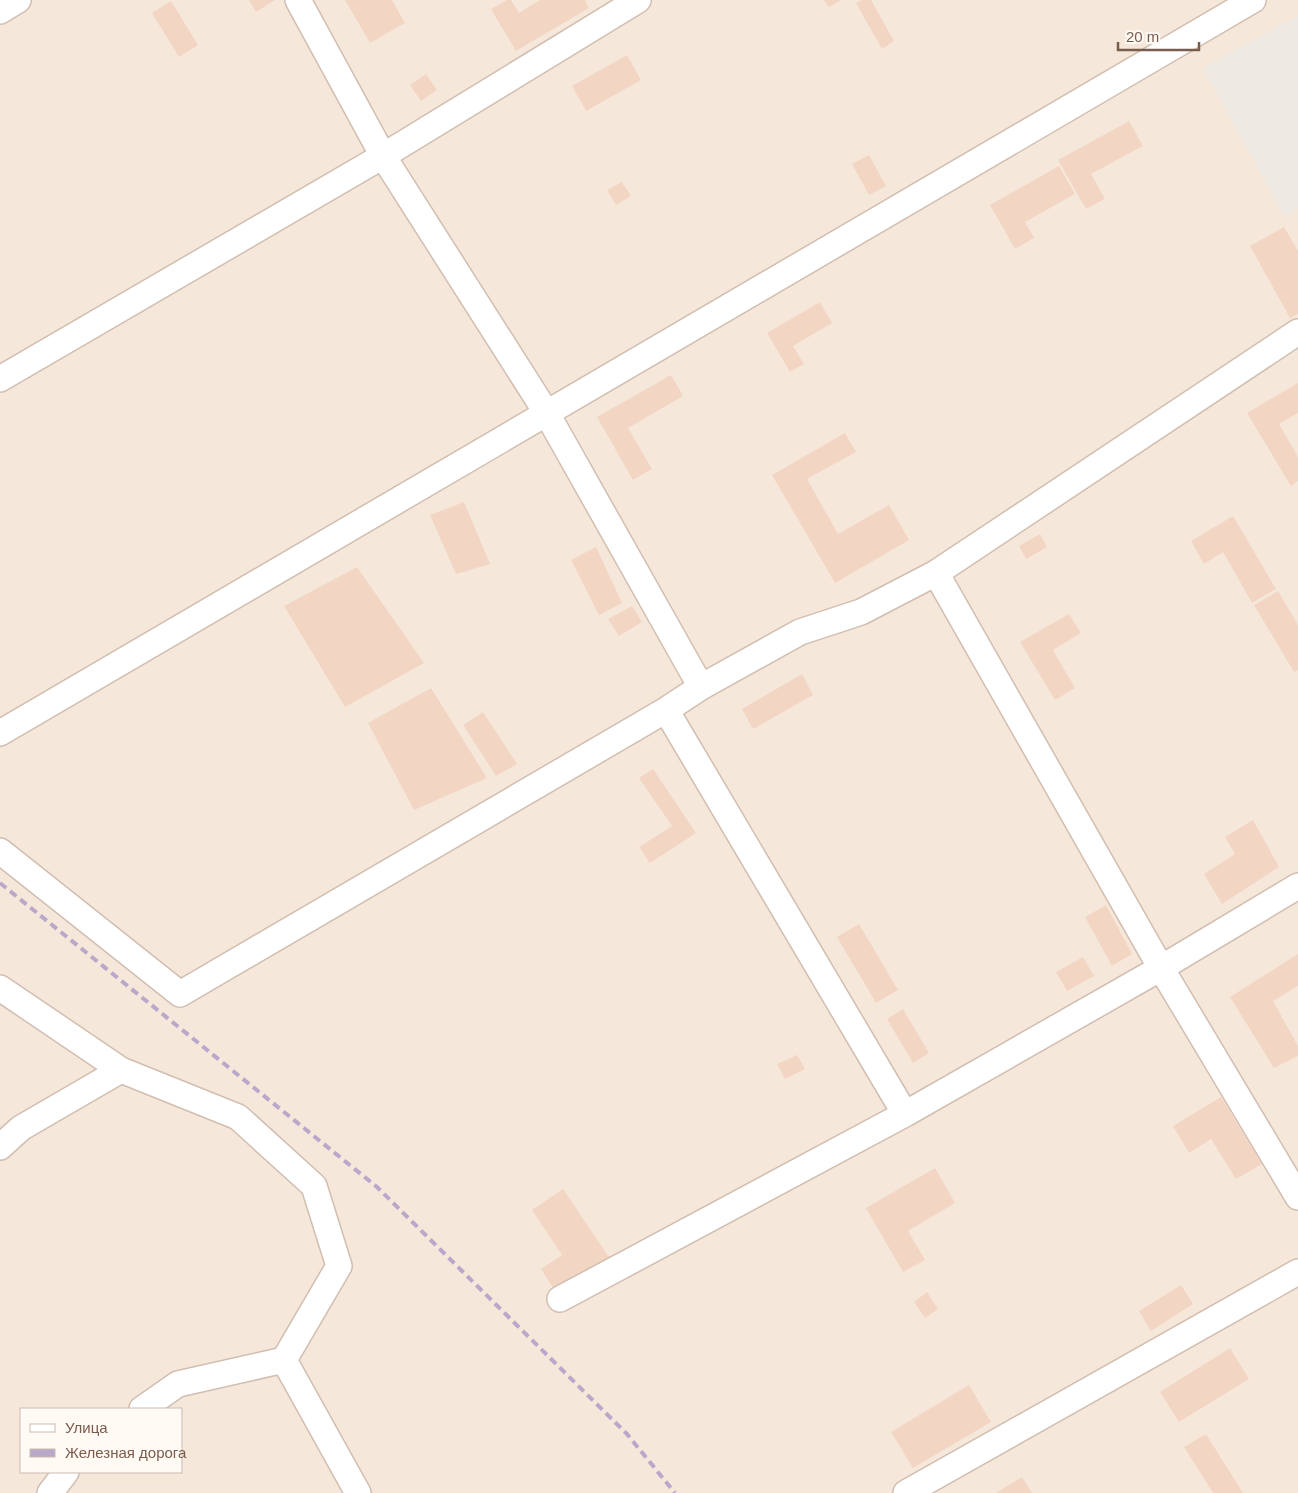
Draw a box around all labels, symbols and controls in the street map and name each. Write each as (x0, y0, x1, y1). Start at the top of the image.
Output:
scale bar (1118, 20, 1199, 52)
text: 20 m (1126, 28, 1159, 45)
legend (20, 1408, 182, 1473)
text: Улица (65, 1419, 108, 1436)
text: Железная дорога (65, 1444, 187, 1461)

